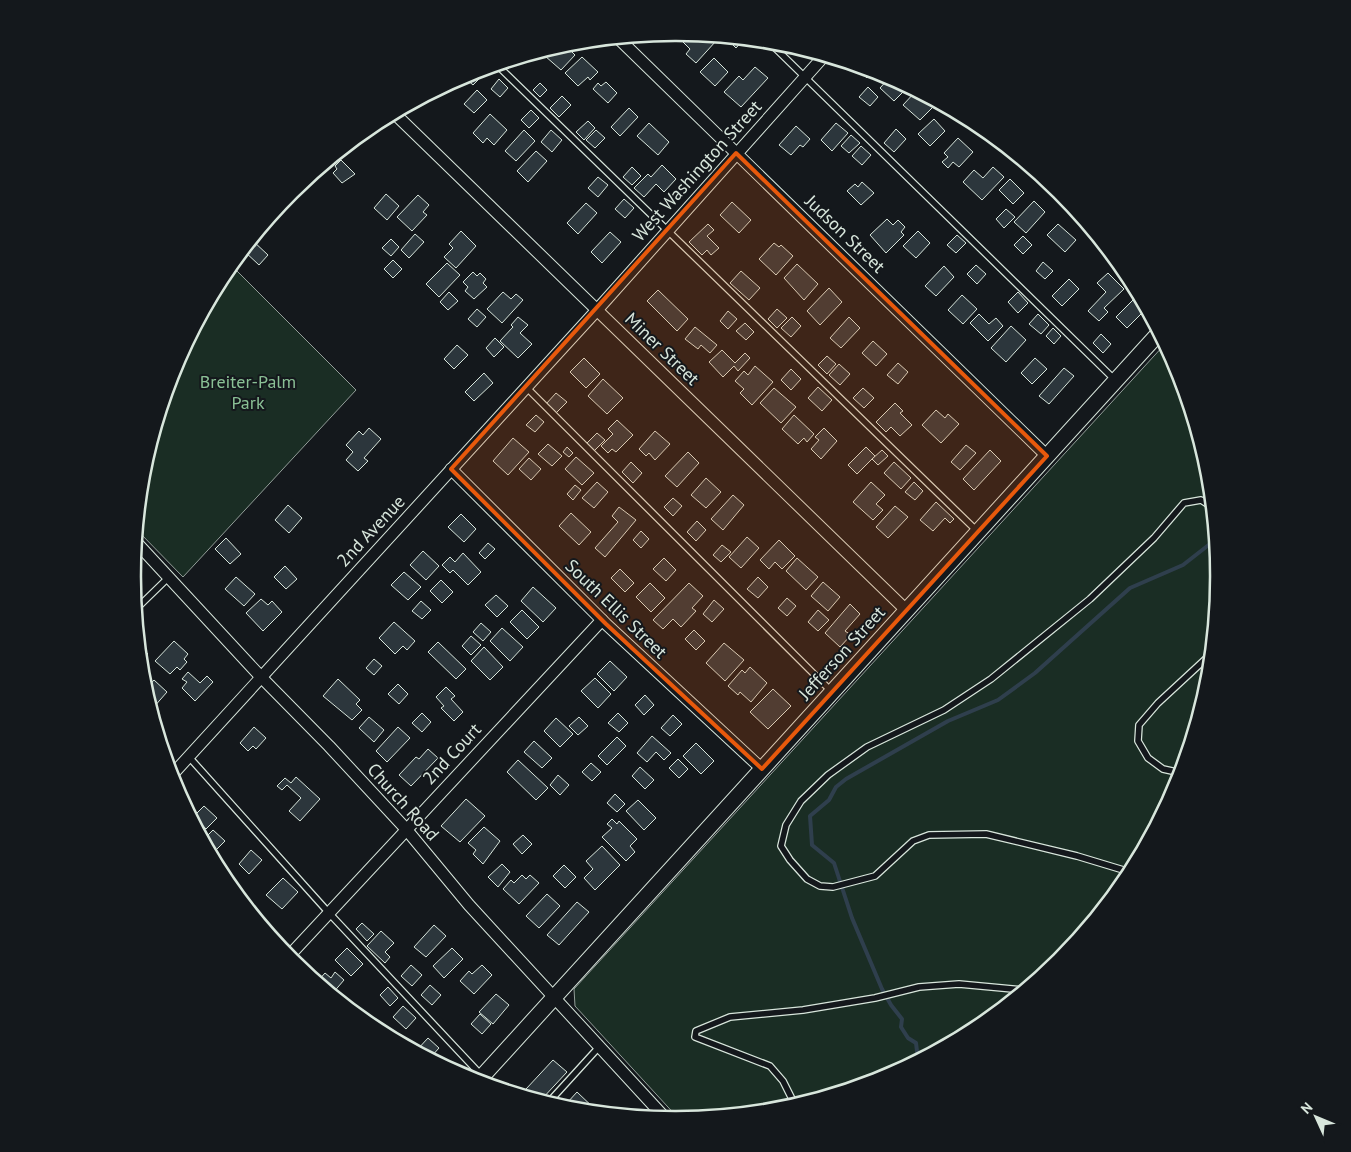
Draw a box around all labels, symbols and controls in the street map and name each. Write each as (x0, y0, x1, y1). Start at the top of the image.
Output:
street label: West Washington Street (627, 95, 766, 246)
street label: Judson Street (800, 189, 890, 278)
street label: Miner Street (620, 307, 704, 390)
park label: Breiter-Palm Park (200, 370, 296, 414)
street label: 2nd Avenue (332, 490, 410, 571)
street label: South Ellis Street (561, 554, 672, 663)
street label: Jefferson Street (793, 601, 890, 705)
street label: 2nd Court (417, 718, 486, 789)
street label: Church Road (362, 758, 444, 845)
north arrow (1291, 1092, 1341, 1142)
text: N (1297, 1098, 1316, 1118)

